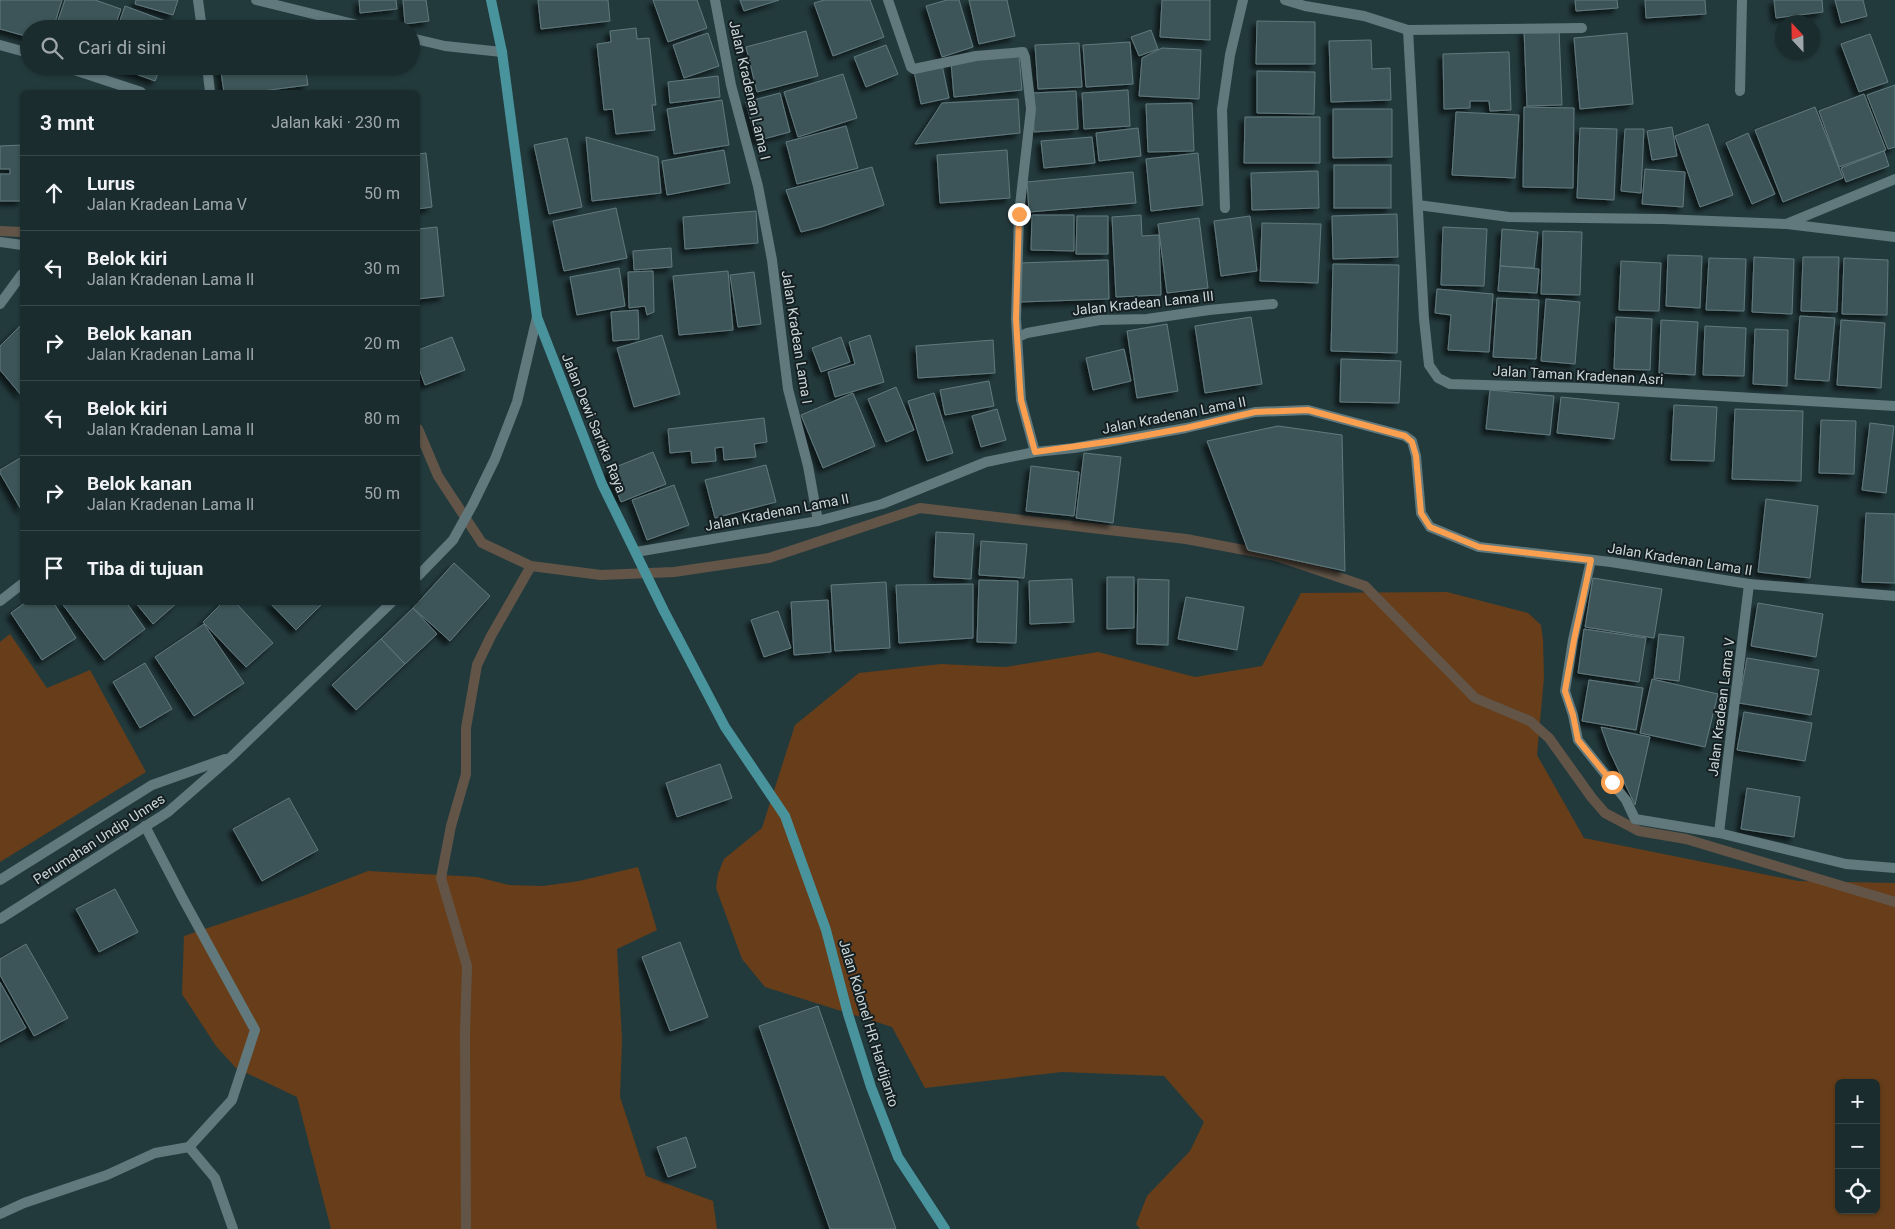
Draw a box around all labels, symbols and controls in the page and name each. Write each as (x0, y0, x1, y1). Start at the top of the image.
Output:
north arrow (1775, 15, 1820, 60)
street label: Jalan Kradenan Lama I (726, 19, 774, 161)
search box (20, 20, 420, 75)
icon: search (38, 34, 66, 62)
text: Cari di sini (78, 36, 166, 59)
text: 3 mnt (40, 111, 94, 135)
text: Jalan kaki · 230 m (271, 113, 400, 132)
text: Lurus (87, 172, 135, 195)
icon: ahead (40, 179, 68, 207)
text: 50 m (364, 184, 400, 203)
text: Jalan Kradean Lama V (87, 195, 247, 214)
route end (1008, 203, 1031, 226)
text: Belok kiri (87, 247, 167, 270)
icon: left (40, 254, 68, 282)
text: 30 m (364, 259, 400, 278)
street label: Jalan Kradean Lama I (779, 269, 815, 405)
text: Jalan Kradenan Lama II (87, 270, 254, 289)
street label: Jalan Kradean Lama III (1071, 288, 1215, 318)
text: Belok kanan (87, 322, 192, 345)
icon: right (40, 329, 68, 357)
text: 20 m (364, 334, 400, 353)
text: Jalan Kradenan Lama II (87, 345, 254, 364)
street label: Jalan Dewi Sartika Raya (559, 351, 629, 495)
street label: Jalan Taman Kradenan Asri (1492, 363, 1664, 387)
street label: Jalan Kradenan Lama II (1101, 393, 1247, 437)
text: Belok kiri (87, 397, 167, 420)
icon: left (40, 404, 68, 432)
text: 80 m (364, 409, 400, 428)
text: Jalan Kradenan Lama II (87, 420, 254, 439)
text: Belok kanan (87, 472, 192, 495)
icon: right (40, 479, 68, 507)
text: 50 m (364, 484, 400, 503)
street label: Jalan Kradenan Lama II (704, 490, 850, 534)
text: Jalan Kradenan Lama II (87, 495, 254, 514)
street label: Jalan Kradenan Lama II (1606, 540, 1754, 578)
icon: arrive (40, 554, 68, 582)
text: Tiba di tujuan (87, 557, 203, 580)
street label: Jalan Kradean Lama V (1705, 636, 1737, 777)
route start (1601, 771, 1624, 794)
street label: Perumahan Undip Unnes (30, 790, 168, 888)
street label: Jalan Kolonel HR Hardijanto (836, 937, 902, 1109)
map controls (1835, 1079, 1880, 1214)
button: + (1835, 1079, 1880, 1124)
button: − (1835, 1124, 1880, 1169)
button: locate (1835, 1169, 1880, 1214)

